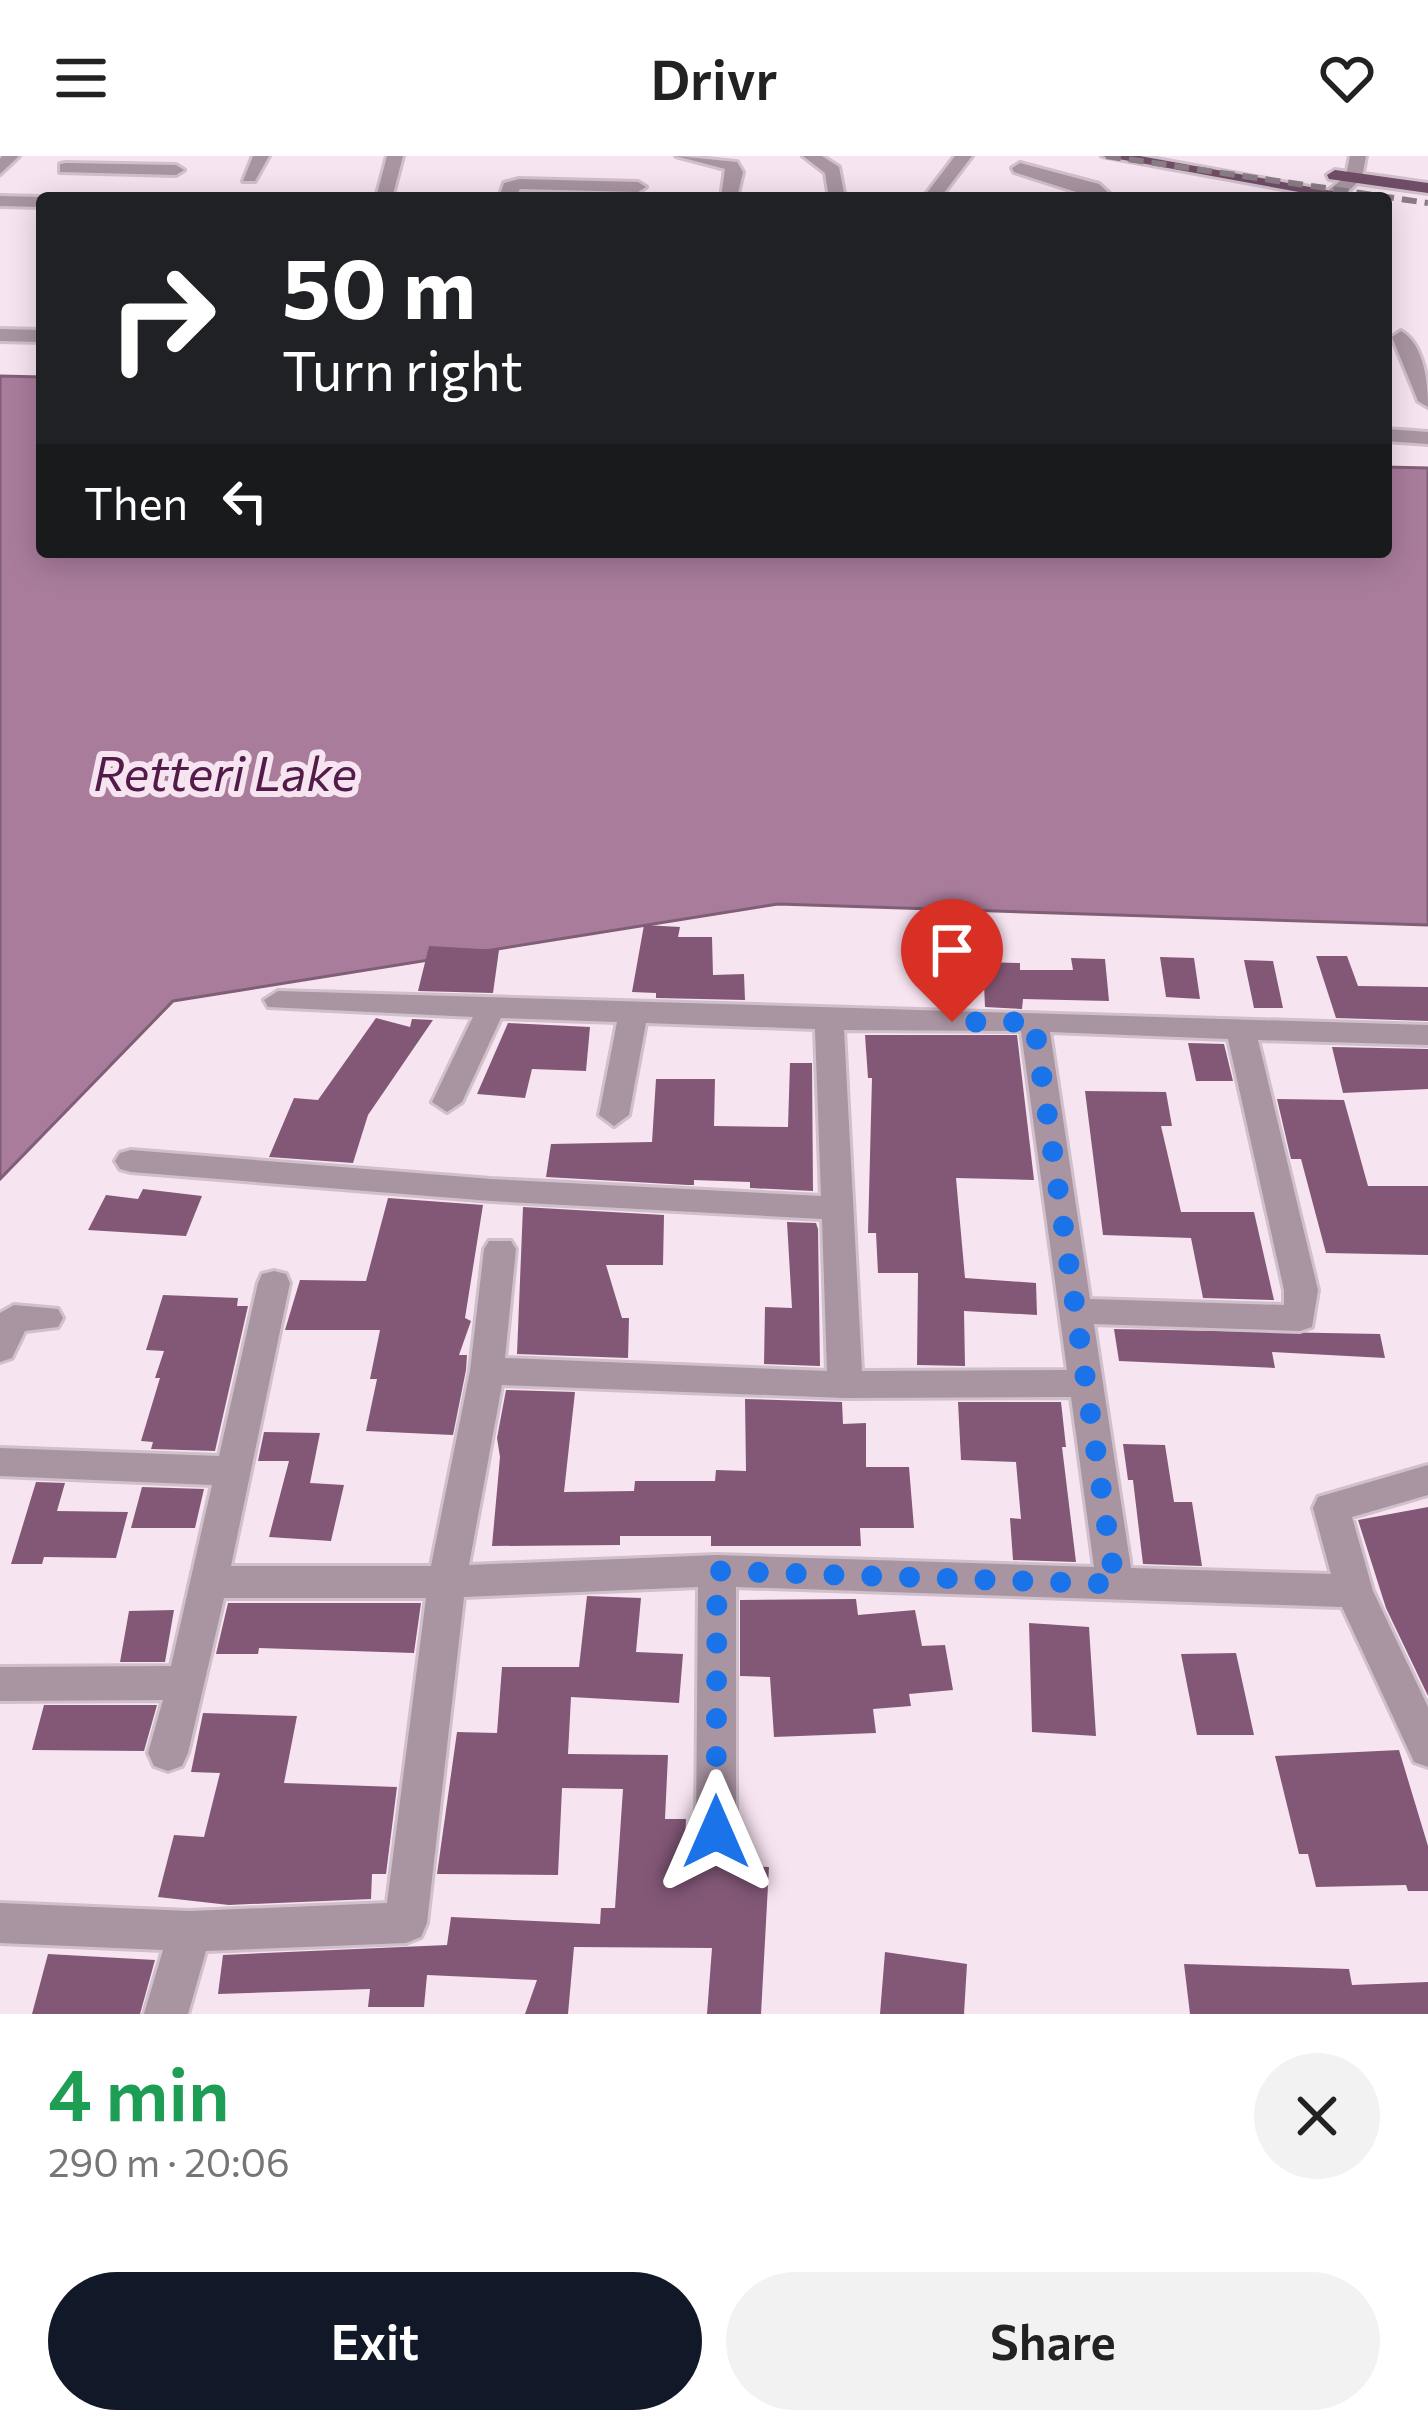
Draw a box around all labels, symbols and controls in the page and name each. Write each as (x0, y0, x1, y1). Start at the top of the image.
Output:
icon: menu (48, 45, 114, 111)
text: Drivr (650, 45, 778, 111)
icon: heart (1314, 45, 1380, 111)
text: 50 m (282, 234, 476, 336)
icon: right (84, 240, 240, 396)
text: Turn right (282, 336, 523, 402)
icon: left (212, 468, 278, 534)
text: Then (84, 474, 188, 529)
water label: Retteri Lake (93, 742, 357, 801)
pin (901, 899, 1003, 1022)
icon: arrive (919, 917, 985, 983)
position arrow (653, 1769, 779, 1895)
text: 4 min (48, 2048, 229, 2136)
button: close (1254, 2053, 1380, 2179)
text: 290 m · 20:06 (48, 2137, 290, 2185)
button: Exit (48, 2272, 702, 2410)
button: Share (726, 2272, 1380, 2410)

